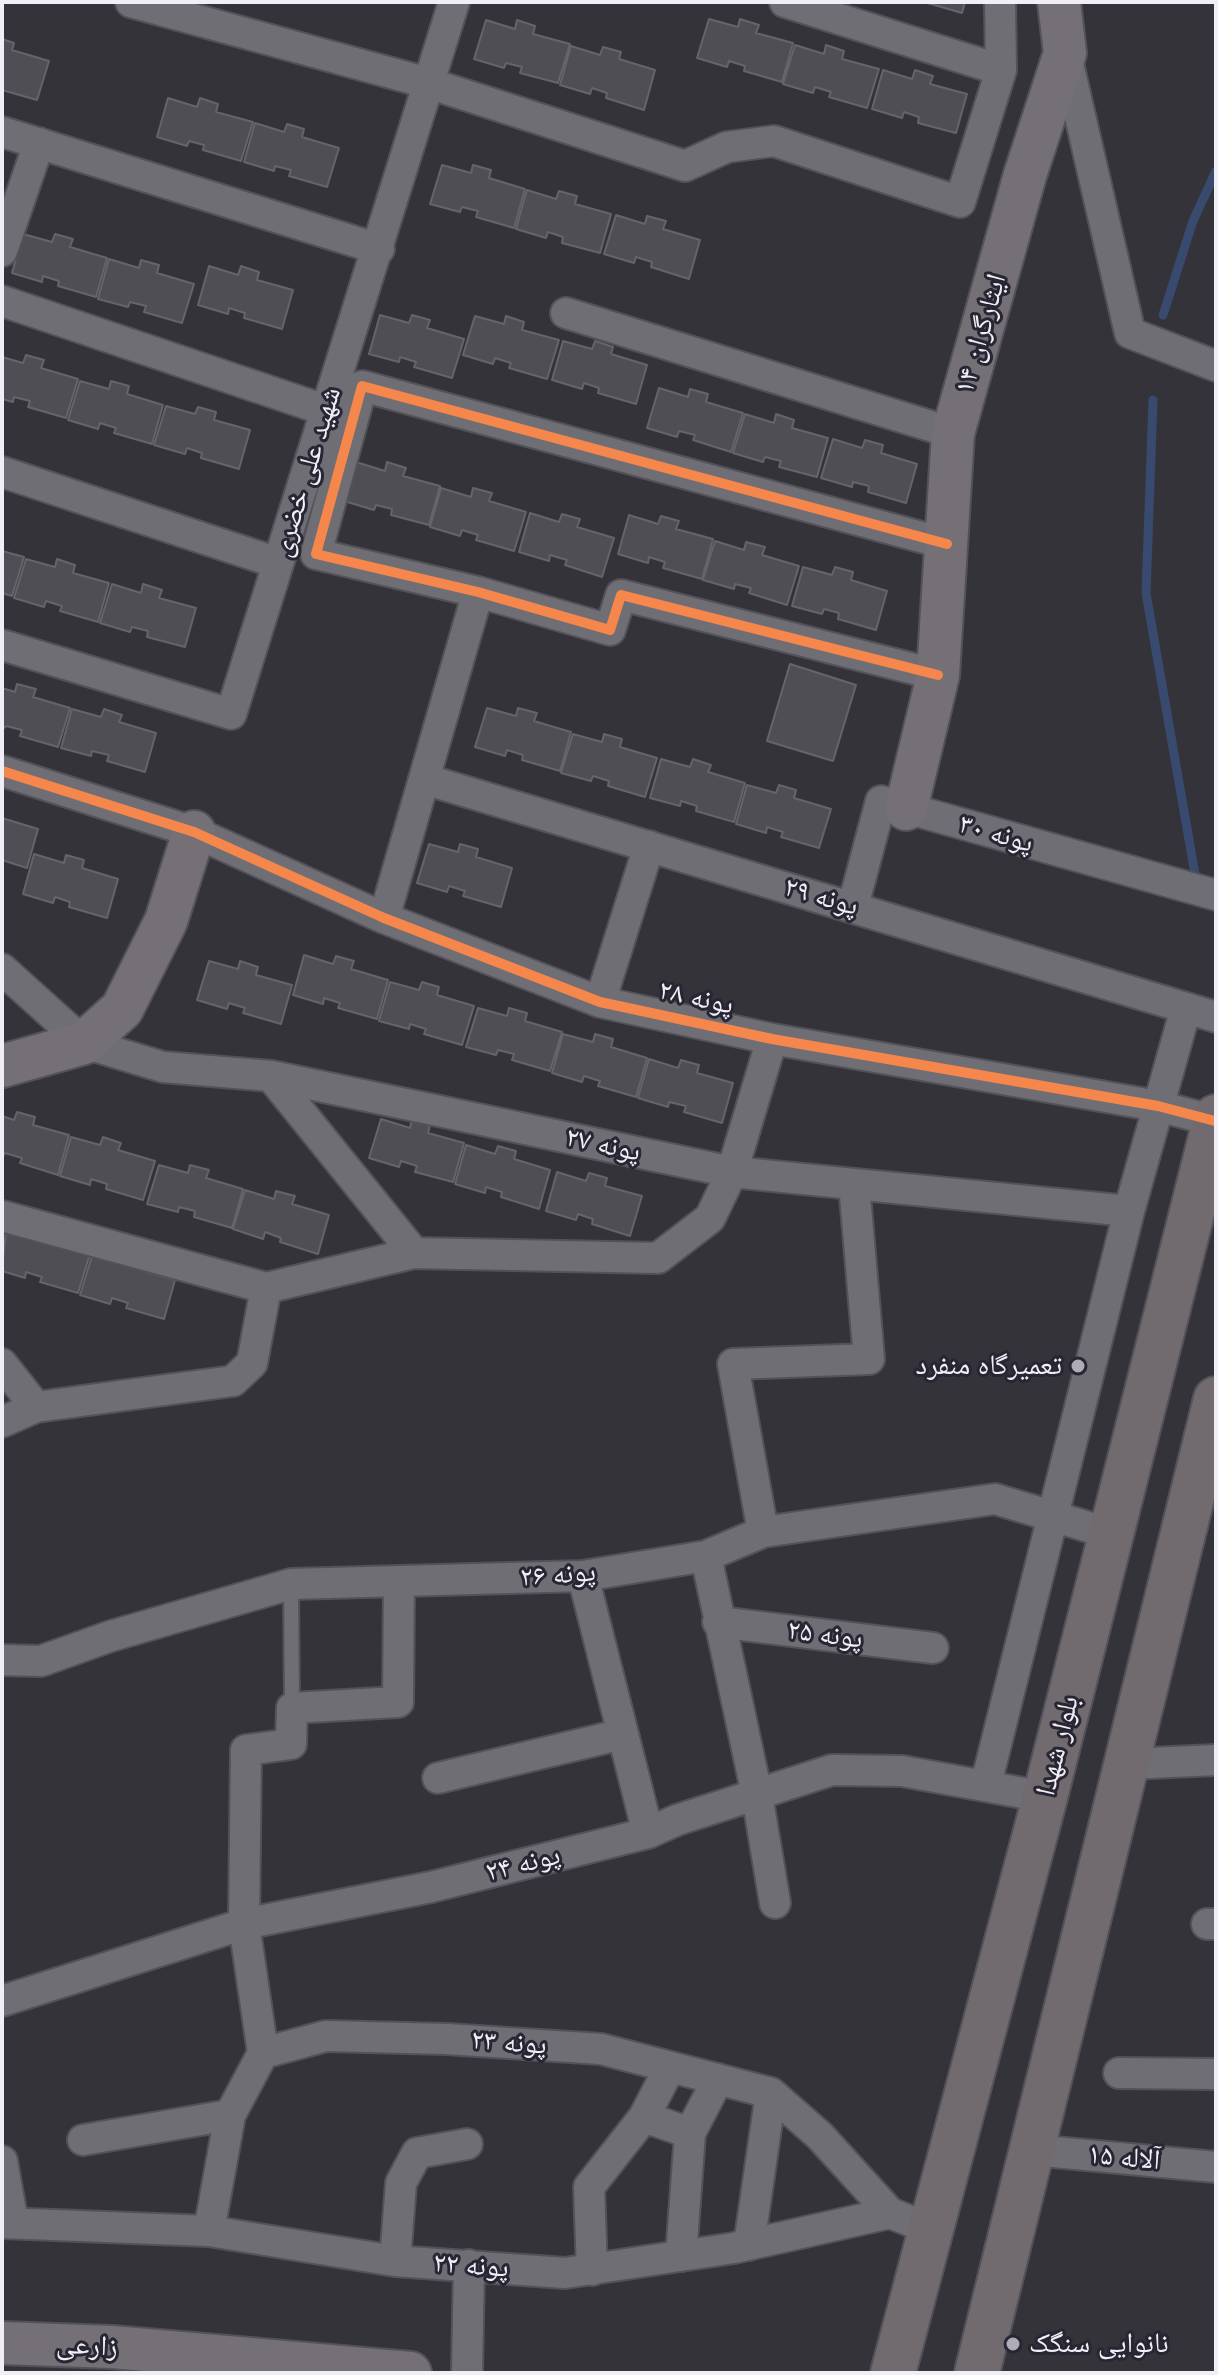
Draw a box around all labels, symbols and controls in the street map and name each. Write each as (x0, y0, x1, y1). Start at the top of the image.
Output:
street label: ایثارگران ۱۴ (948, 270, 1014, 398)
street label: شهید علی خضری (265, 383, 349, 561)
street label: پونه ۳۰ (955, 807, 1037, 861)
street label: پونه ۲۹ (780, 870, 862, 924)
street label: پونه ۲۸ (655, 974, 737, 1022)
street label: پونه ۲۷ (562, 1121, 644, 1169)
place label: تعمیرگاه منفرد (916, 1349, 1062, 1383)
marker: تعمیرگاه منفرد (1069, 1357, 1087, 1375)
street label: پونه ۲۶ (519, 1556, 597, 1594)
street label: پونه ۲۵ (785, 1614, 865, 1656)
street label: بلوار شهدا (1029, 1693, 1087, 1799)
street label: پونه ۲۴ (482, 1839, 564, 1889)
street label: پونه ۲۳ (470, 2024, 548, 2062)
street label: آلاله ۱۵ (1086, 2138, 1162, 2178)
street label: پونه ۲۲ (432, 2247, 510, 2285)
place label: نانوایی سنگک (1029, 2327, 1169, 2361)
street label: زارعی (55, 2328, 119, 2364)
marker: نانوایی سنگک (1004, 2335, 1022, 2353)

